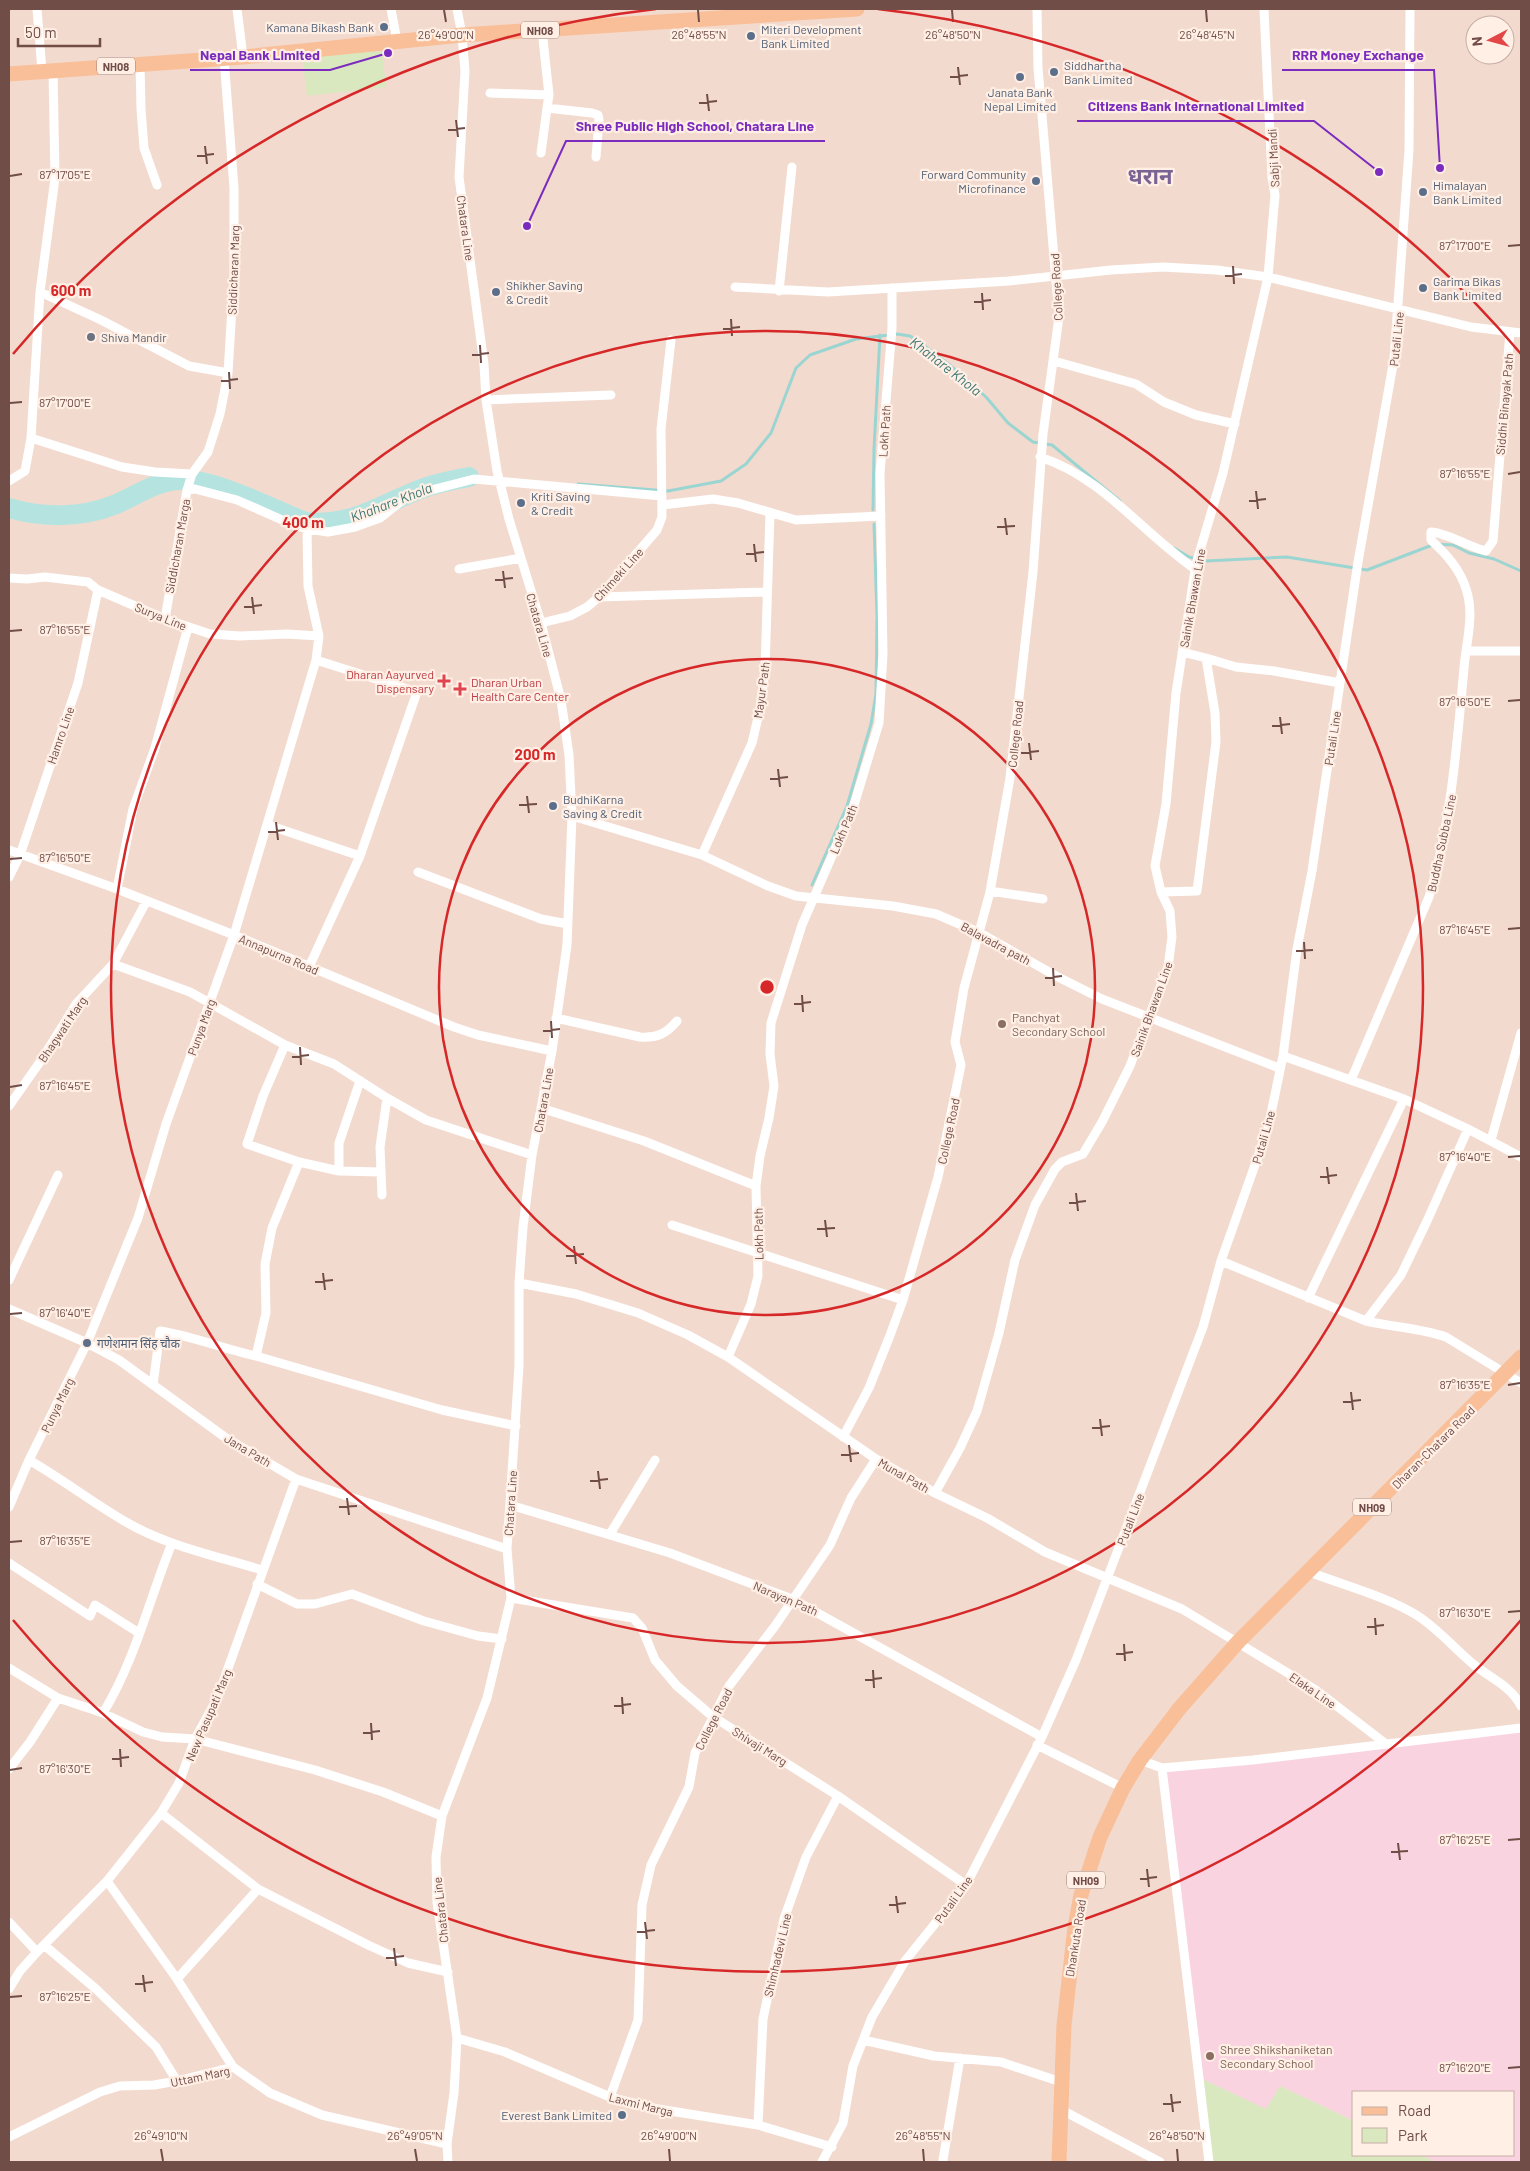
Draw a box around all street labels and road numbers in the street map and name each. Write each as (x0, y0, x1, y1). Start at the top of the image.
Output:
road number: NH08 (521, 22, 559, 38)
road number: NH08 (97, 58, 135, 74)
street label: Sabji Mandi (1264, 128, 1282, 188)
street label: Chatara Line (454, 194, 478, 262)
street label: Siddicharan Marg (224, 225, 242, 315)
street label: College Road (1047, 253, 1065, 321)
street label: Putali Line (1386, 311, 1406, 367)
street label: Siddhi Binayak Path (1493, 353, 1515, 455)
street label: Lokh Path (875, 404, 893, 458)
street label: Siddicharan Marga (162, 498, 192, 594)
street label: Chimeki Line (590, 544, 646, 604)
street label: Sainik Bhawan Line (1176, 547, 1208, 649)
street label: Chatara Line (524, 591, 556, 659)
street label: Surya Line (133, 599, 189, 633)
street label: Mayur Path (750, 661, 772, 719)
street label: College Road (1005, 700, 1025, 768)
street label: Hamro Line (44, 704, 76, 766)
street label: Putali Line (1321, 710, 1343, 766)
street label: Buddha Subba Line (1424, 793, 1458, 893)
street label: Lokh Path (826, 802, 860, 856)
street label: Balavadra path (959, 919, 1033, 967)
street label: Annapurna Road (237, 931, 321, 977)
street label: Sainik Bhawan Line (1127, 959, 1175, 1059)
street label: Bhagwati Marg (35, 993, 89, 1065)
street label: Punya Marg (184, 997, 218, 1057)
street label: Chatara Line (530, 1066, 556, 1134)
street label: College Road (934, 1097, 962, 1165)
street label: Putali Line (1249, 1109, 1277, 1165)
street label: Lokh Path (751, 1208, 765, 1260)
street label: Punya Marg (38, 1375, 76, 1435)
street label: Dharan-Chatara Road (1389, 1403, 1477, 1491)
street label: Jana Path (222, 1431, 274, 1469)
street label: Munal Path (876, 1455, 932, 1495)
street label: Chatara Line (501, 1470, 519, 1536)
street label: Putali Line (1114, 1491, 1146, 1547)
road number: NH09 (1353, 1498, 1391, 1515)
street label: Narayan Path (751, 1578, 821, 1618)
street label: New Pasupati Marg (182, 1667, 234, 1763)
street label: Elaka Line (1287, 1669, 1339, 1711)
street label: College Road (691, 1686, 735, 1752)
street label: Shivaji Marg (730, 1724, 790, 1768)
road number: NH09 (1067, 1872, 1105, 1888)
street label: Putali Line (931, 1873, 975, 1925)
street label: Chatara Line (430, 1877, 450, 1943)
street label: Dhankuta Road (1062, 1898, 1088, 1978)
street label: Shimhadevi Line (761, 1912, 793, 1998)
street label: Uttam Marg (169, 2063, 231, 2089)
street label: Laxmi Marga (608, 2089, 674, 2119)

